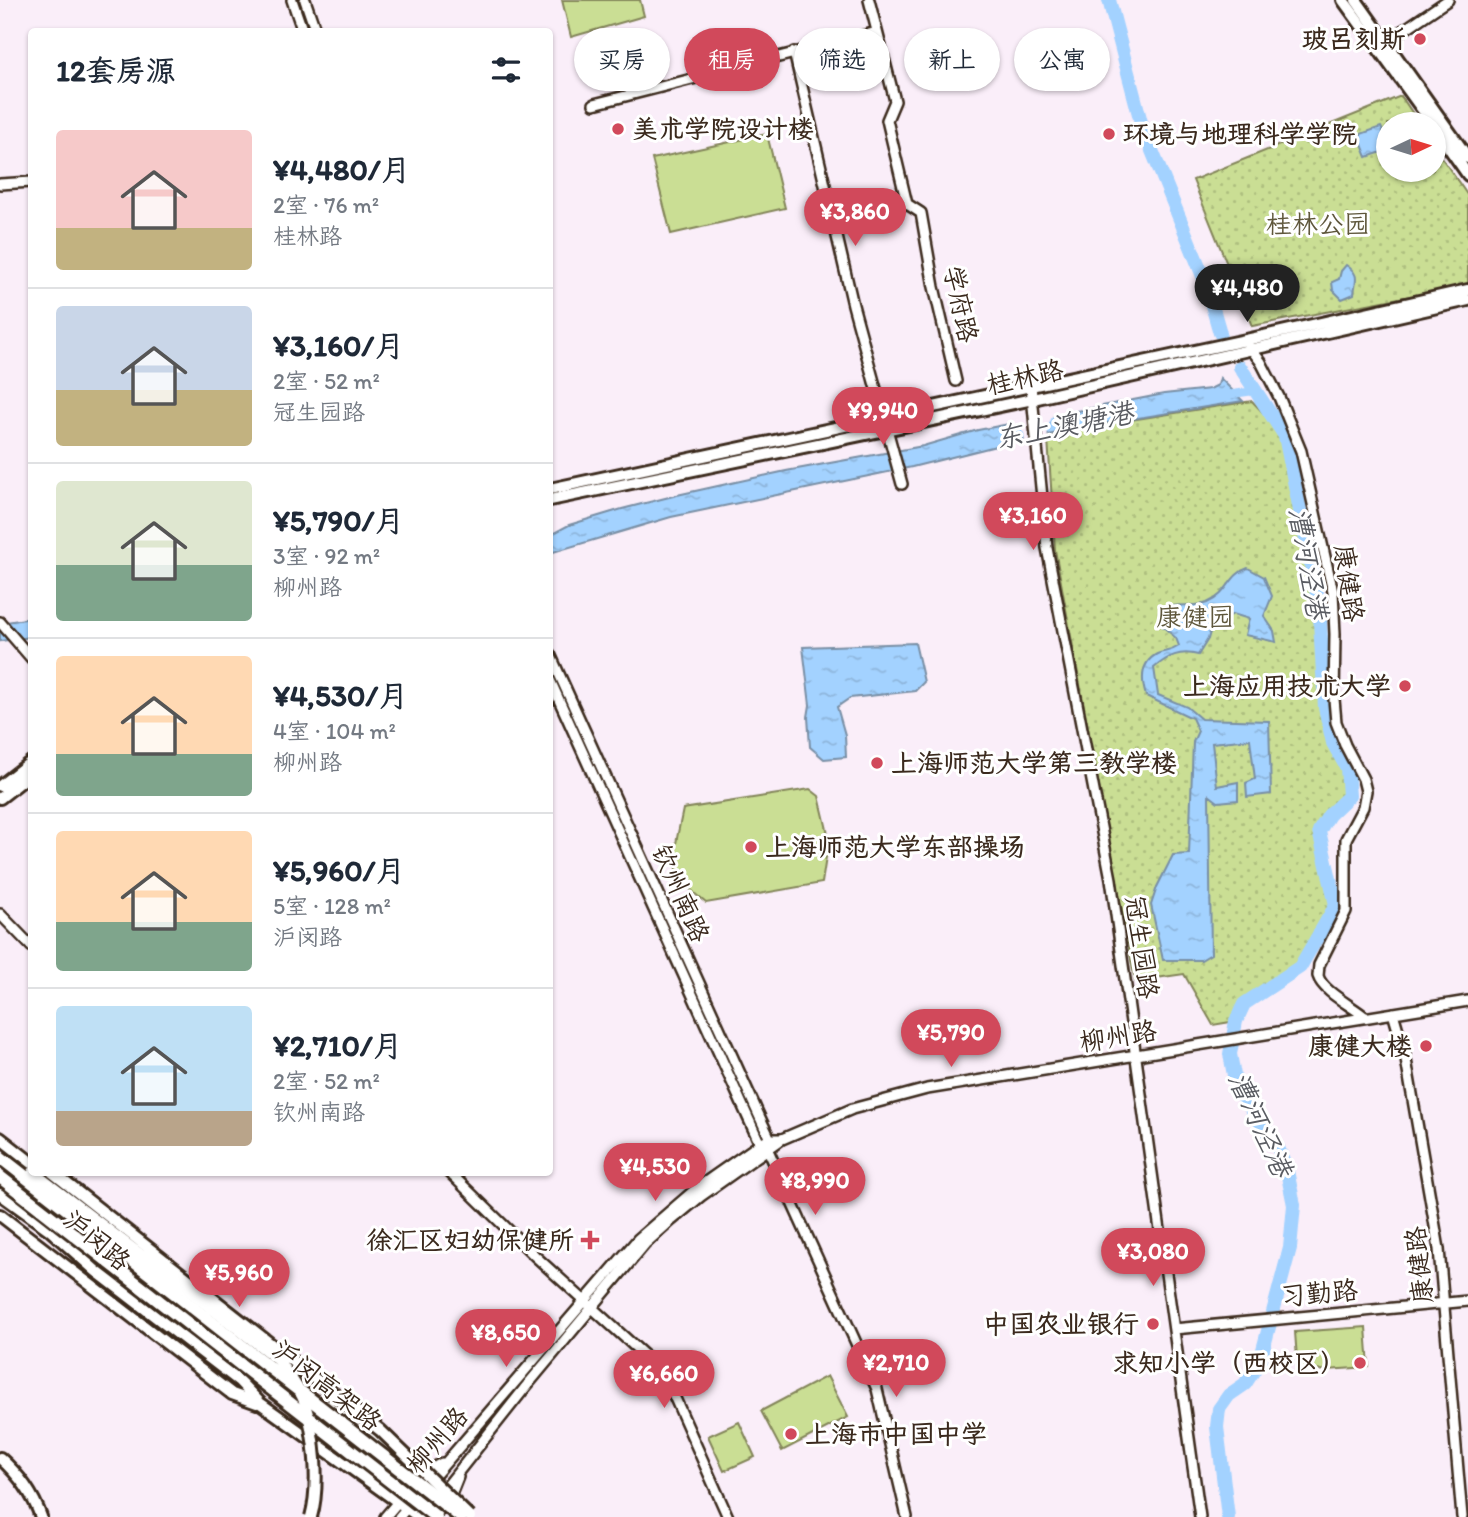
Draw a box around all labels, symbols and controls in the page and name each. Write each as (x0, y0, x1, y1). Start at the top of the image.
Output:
place label: 玻吕刻斯 (1302, 23, 1406, 55)
chip: 买房 (574, 28, 670, 91)
chip: 租房 (684, 28, 780, 91)
chip: 筛选 (794, 28, 890, 91)
chip: 新上 (904, 28, 1000, 91)
chip: 公寓 (1014, 28, 1110, 91)
marker: 玻吕刻斯 (1412, 31, 1428, 47)
icon: filters (487, 51, 525, 89)
text: 12套房源 (56, 52, 176, 89)
north arrow (1376, 112, 1446, 182)
map controls (1376, 112, 1446, 182)
place label: 美术学院设计楼 (632, 113, 814, 145)
place label: 环境与地理科学学院 (1123, 118, 1357, 150)
marker: 美术学院设计楼 (610, 121, 626, 137)
marker: 环境与地理科学学院 (1101, 126, 1117, 142)
text: ¥4,480/月 (273, 151, 411, 188)
icon: home (112, 158, 196, 242)
pin: ¥3,860 (798, 188, 912, 248)
text: 2室 · 76 m² (273, 191, 379, 219)
text: ¥3,860 (820, 197, 890, 225)
park label: 桂林公园 (1266, 208, 1370, 240)
text: 桂林路 (273, 222, 342, 250)
street label: 学府路 (937, 263, 985, 345)
pin: ¥4,480 (1190, 264, 1304, 324)
text: ¥4,480 (1211, 273, 1283, 301)
text: ¥3,160/月 (273, 327, 404, 364)
icon: home (112, 334, 196, 418)
street label: 桂林路 (984, 353, 1066, 401)
text: 2室 · 52 m² (273, 367, 380, 395)
pin: ¥9,940 (826, 388, 940, 447)
water label: 东上澳塘港 (992, 394, 1139, 455)
text: ¥9,940 (848, 396, 918, 424)
text: 冠生园路 (273, 398, 365, 426)
pin: ¥3,160 (976, 492, 1090, 552)
text: ¥3,160 (999, 501, 1067, 529)
text: ¥5,790/月 (273, 502, 404, 539)
water label: 漕河泾港 (1283, 505, 1336, 624)
icon: home (112, 509, 196, 593)
text: 3室 · 92 m² (273, 542, 380, 570)
street label: 康健路 (1328, 542, 1370, 624)
text: 柳州路 (273, 573, 342, 601)
park label: 康健园 (1156, 601, 1234, 633)
place label: 上海应用技术大学 (1183, 670, 1391, 702)
text: ¥4,530/月 (273, 677, 408, 714)
marker: 上海应用技术大学 (1397, 678, 1413, 694)
icon: home (112, 684, 196, 768)
text: 4室 · 104 m² (273, 717, 396, 745)
place label: 上海师范大学第三教学楼 (891, 747, 1177, 779)
text: 柳州路 (273, 748, 342, 776)
marker: 上海师范大学第三教学楼 (869, 755, 885, 771)
place label: 上海师范大学东部操场 (765, 831, 1025, 863)
street label: 钦州南路 (645, 839, 717, 947)
marker: 上海师范大学东部操场 (743, 839, 759, 855)
text: ¥5,960/月 (273, 852, 405, 889)
icon: home (112, 859, 196, 943)
text: 5室 · 128 m² (273, 892, 391, 920)
street label: 冠生园路 (1119, 893, 1165, 1001)
text: 沪闵路 (273, 923, 342, 951)
pin: ¥5,790 (894, 1010, 1008, 1069)
street label: 柳州路 (1077, 1014, 1159, 1058)
text: ¥5,790 (917, 1018, 985, 1046)
text: ¥2,710/月 (273, 1027, 403, 1064)
place label: 康健大楼 (1308, 1030, 1412, 1062)
icon: home (112, 1034, 196, 1118)
marker: 康健大楼 (1418, 1038, 1434, 1054)
water label: 漕河泾港 (1222, 1066, 1301, 1185)
text: 2室 · 52 m² (273, 1067, 380, 1095)
text: 钦州南路 (273, 1098, 365, 1126)
pin: ¥4,530 (598, 1144, 712, 1203)
text: ¥4,530 (620, 1152, 690, 1180)
pin: ¥8,990 (758, 1158, 872, 1217)
text: ¥8,990 (780, 1166, 850, 1194)
street label: 沪闵路 (57, 1203, 137, 1277)
place label: 徐汇区妇幼保健所 (366, 1224, 574, 1256)
street label: 康健路 (1399, 1225, 1439, 1305)
pin: ¥3,080 (1096, 1228, 1210, 1288)
marker: 徐汇区妇幼保健所 (580, 1230, 600, 1250)
text: ¥3,080 (1117, 1237, 1189, 1265)
pin: ¥5,960 (182, 1250, 296, 1309)
text: ¥5,960 (205, 1258, 273, 1286)
street label: 习勤路 (1279, 1274, 1359, 1312)
place label: 中国农业银行 (983, 1308, 1139, 1340)
pin: ¥8,650 (449, 1310, 563, 1369)
marker: 中国农业银行 (1145, 1316, 1161, 1332)
text: ¥8,650 (471, 1318, 541, 1346)
street label: 沪闵高架路 (266, 1332, 388, 1438)
pin: ¥2,710 (839, 1340, 953, 1399)
place label: 求知小学（西校区） (1112, 1347, 1346, 1379)
text: ¥2,710 (863, 1348, 929, 1376)
pin: ¥6,660 (607, 1350, 721, 1410)
marker: 求知小学（西校区） (1352, 1355, 1368, 1371)
text: ¥6,660 (629, 1359, 699, 1387)
street label: 柳州路 (399, 1400, 475, 1480)
place label: 上海市中国中学 (805, 1418, 987, 1450)
marker: 上海市中国中学 (783, 1426, 799, 1442)

